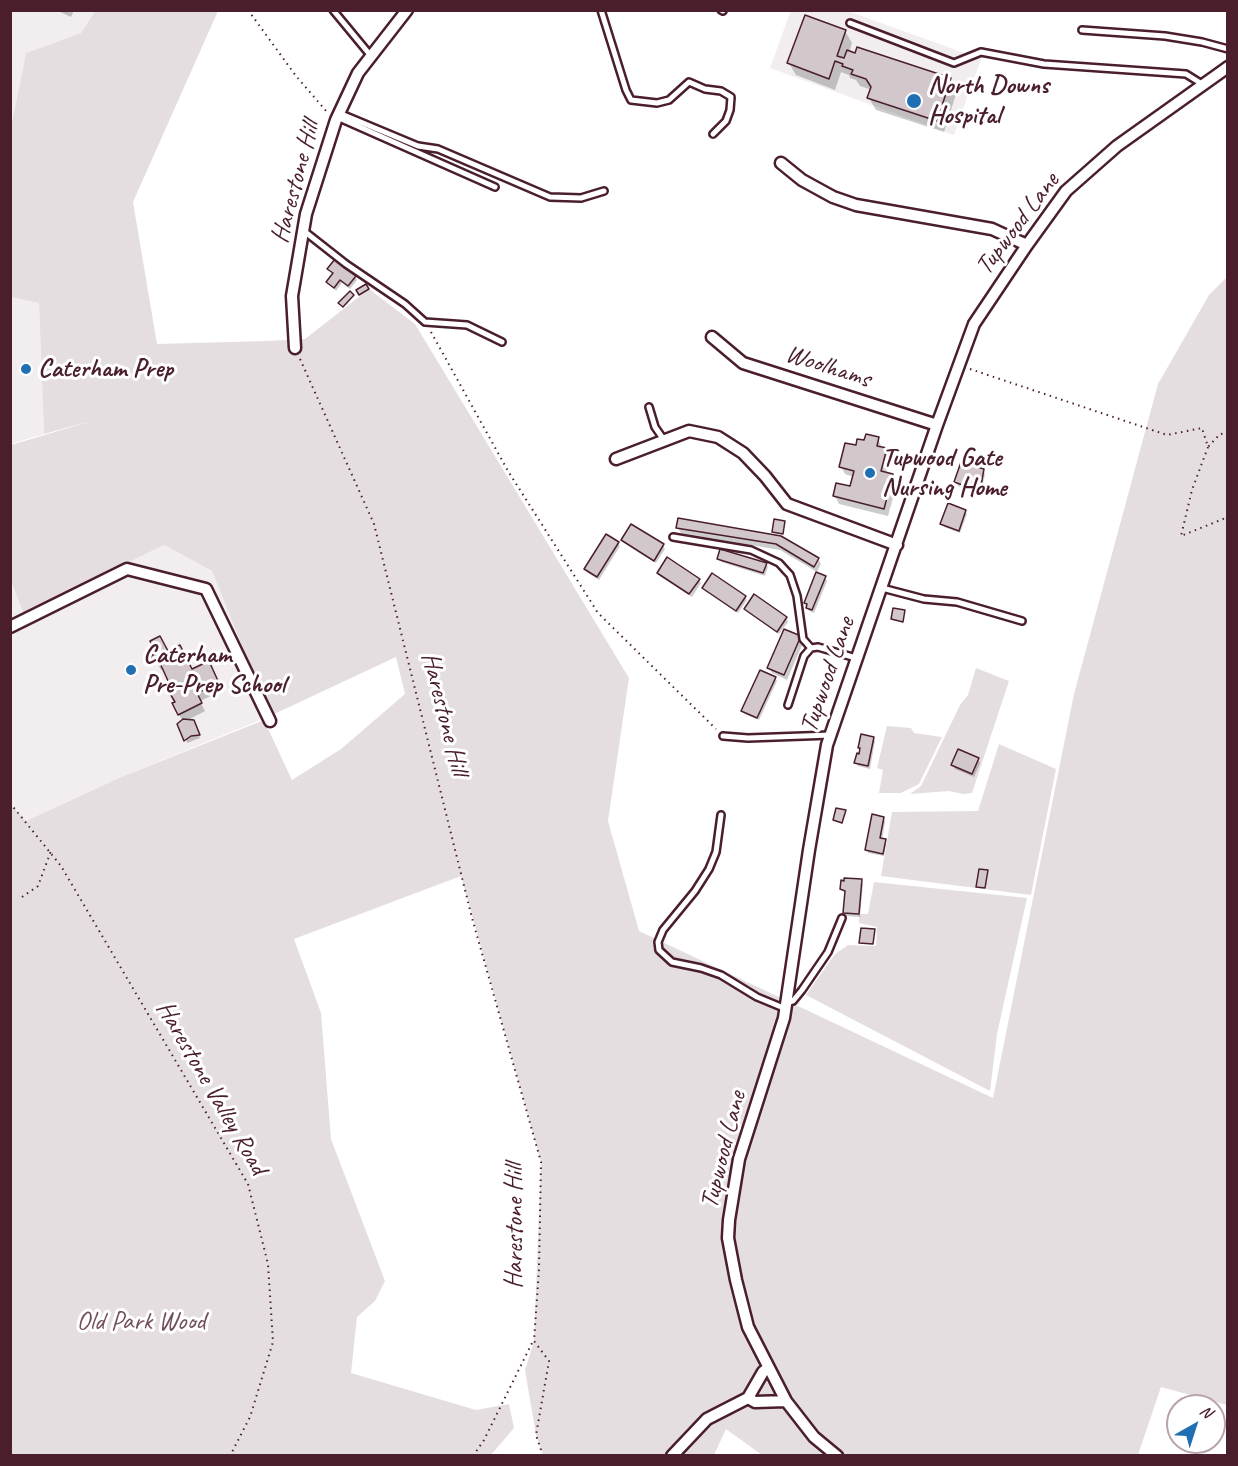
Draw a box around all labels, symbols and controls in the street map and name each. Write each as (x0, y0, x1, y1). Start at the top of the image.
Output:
place label: North Downs Hospital (928, 70, 1049, 132)
marker: North Downs Hospital (905, 92, 923, 110)
street label: Harestone Hill (265, 117, 327, 247)
street label: Tupwood Lane (969, 167, 1067, 281)
street label: Woolhams (782, 339, 874, 395)
place label: Caterham Prep (38, 353, 173, 385)
marker: Caterham Prep (19, 362, 33, 376)
place label: Tupwood Gate Nursing Home (882, 442, 1007, 503)
marker: Tupwood Gate Nursing Home (863, 466, 877, 480)
street label: Tupwood Lane (794, 613, 862, 737)
place label: Caterham Pre-Prep School (143, 639, 285, 700)
street label: Harestone Hill (414, 649, 474, 779)
marker: Caterham Pre-Prep School (124, 663, 138, 677)
street label: Harestone Valley Road (149, 995, 273, 1181)
street label: Tupwood Lane (694, 1088, 754, 1212)
street label: Harestone Hill (499, 1163, 531, 1289)
park label: Old Park Wood (76, 1306, 206, 1338)
north arrow (1166, 1394, 1226, 1454)
text: N (1196, 1401, 1216, 1422)

